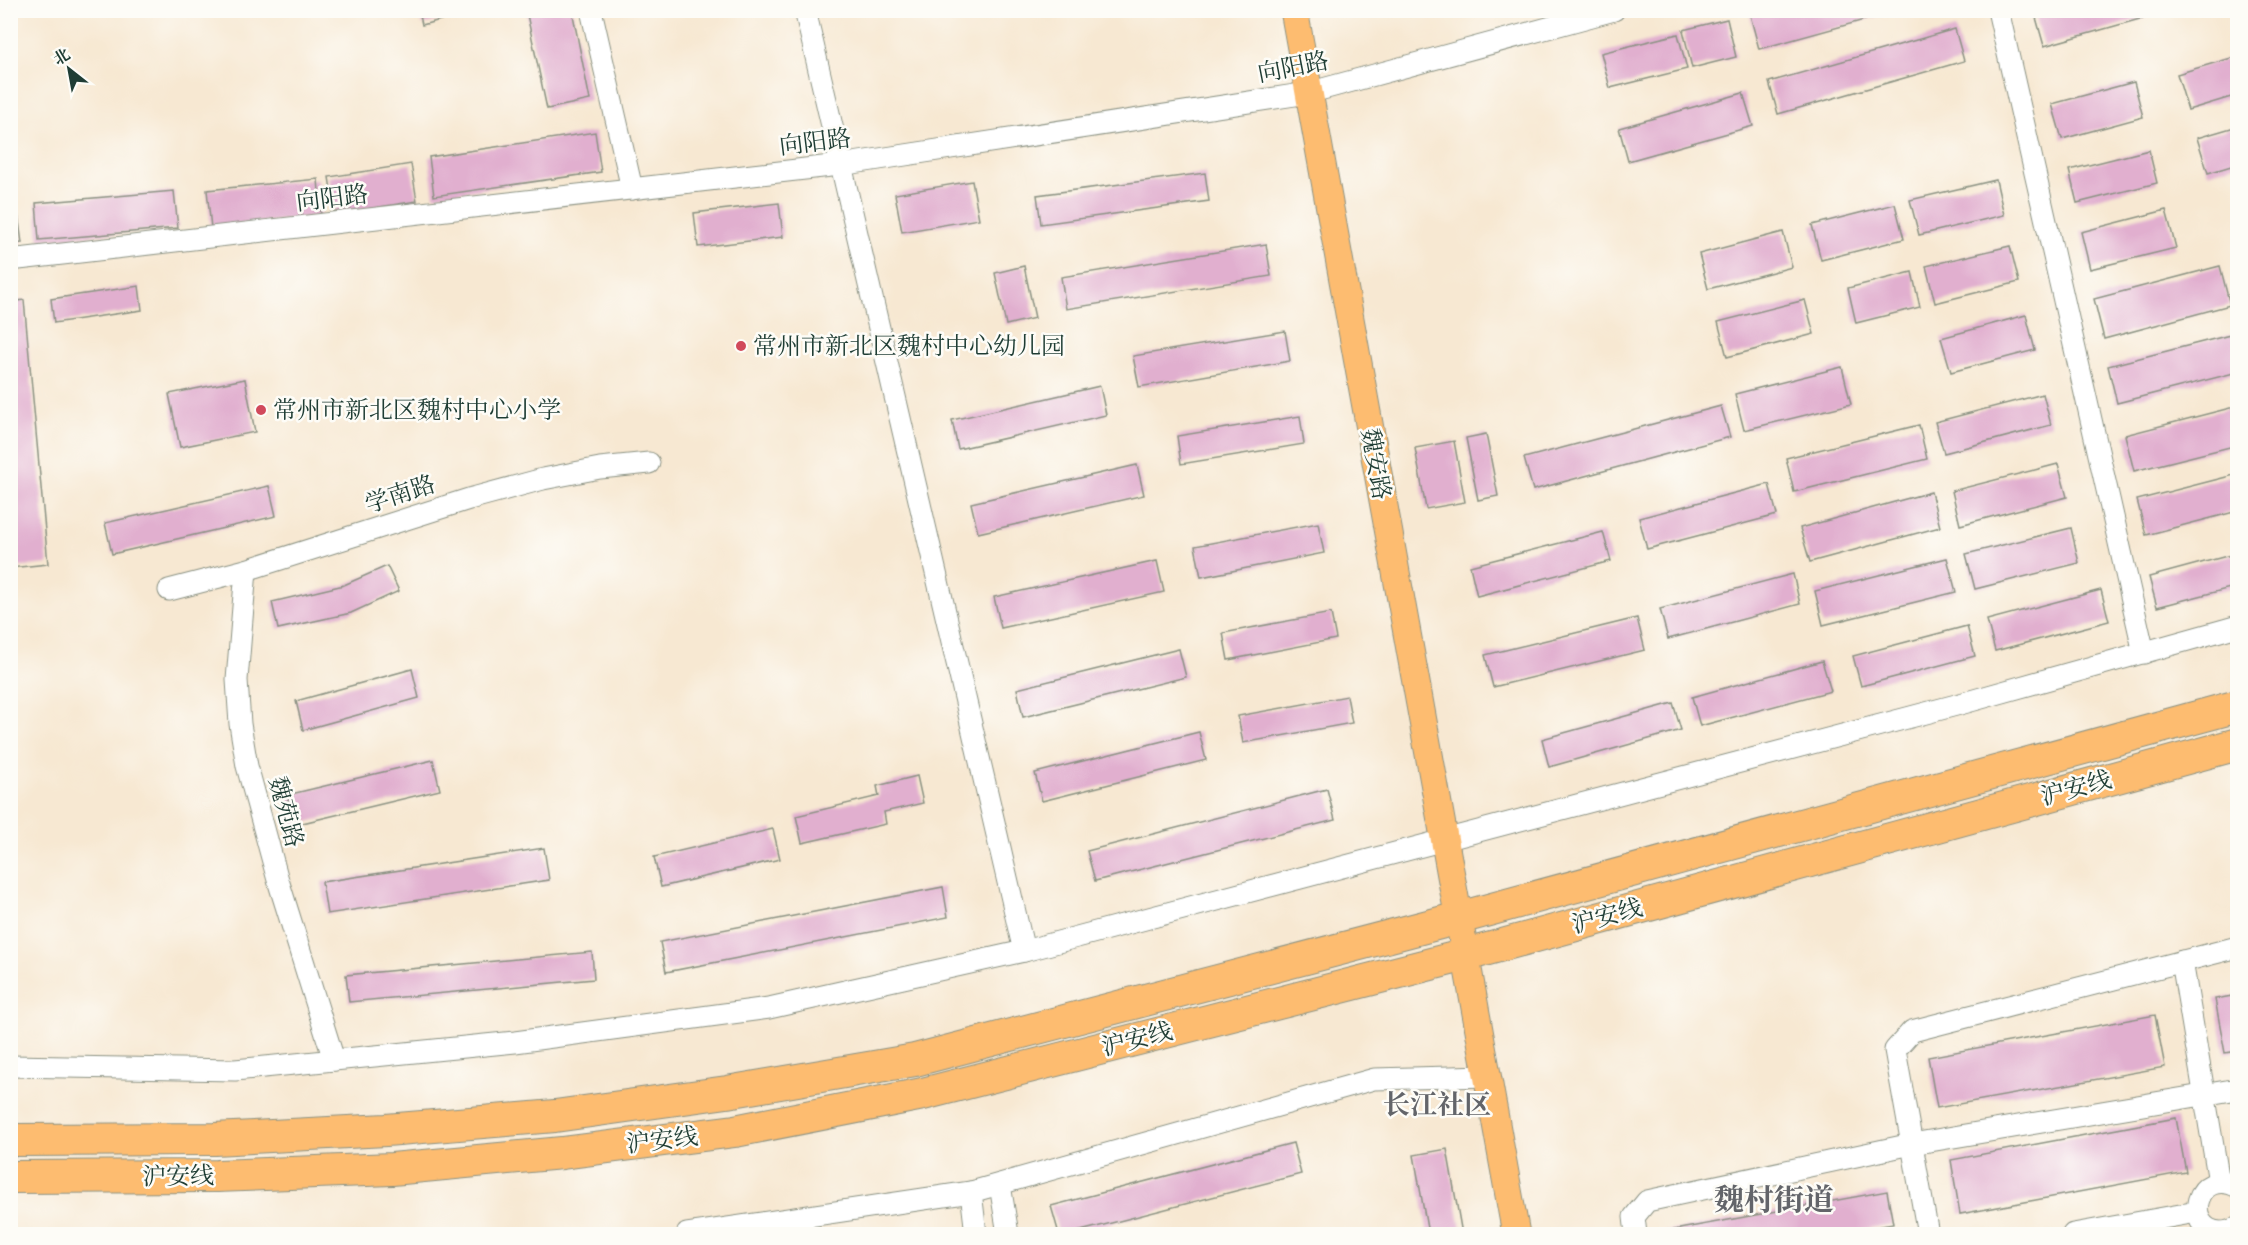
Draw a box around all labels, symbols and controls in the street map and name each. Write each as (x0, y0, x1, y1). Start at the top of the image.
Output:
north arrow (39, 39, 99, 99)
text: 北 (49, 43, 74, 71)
street label: 向阳路 (1255, 44, 1331, 90)
street label: 向阳路 (777, 122, 853, 162)
street label: 向阳路 (294, 178, 370, 218)
place label: 常州市新北区魏村中心幼儿园 (753, 330, 1065, 362)
marker: 常州市新北区魏村中心幼儿园 (734, 339, 748, 353)
place label: 常州市新北区魏村中心小学 (273, 394, 561, 426)
marker: 常州市新北区魏村中心小学 (254, 403, 268, 417)
street label: 魏安路 (1354, 426, 1398, 502)
street label: 学南路 (361, 468, 439, 520)
street label: 沪安线 (2037, 763, 2115, 813)
street label: 魏苑路 (261, 773, 311, 851)
street label: 沪安线 (1568, 891, 1646, 941)
street label: 沪安线 (1098, 1015, 1176, 1063)
district label: 长江社区 (1383, 1087, 1491, 1123)
street label: 沪安线 (624, 1120, 700, 1160)
street label: 沪安线 (142, 1159, 214, 1193)
district label: 魏村街道 (1714, 1180, 1834, 1220)

